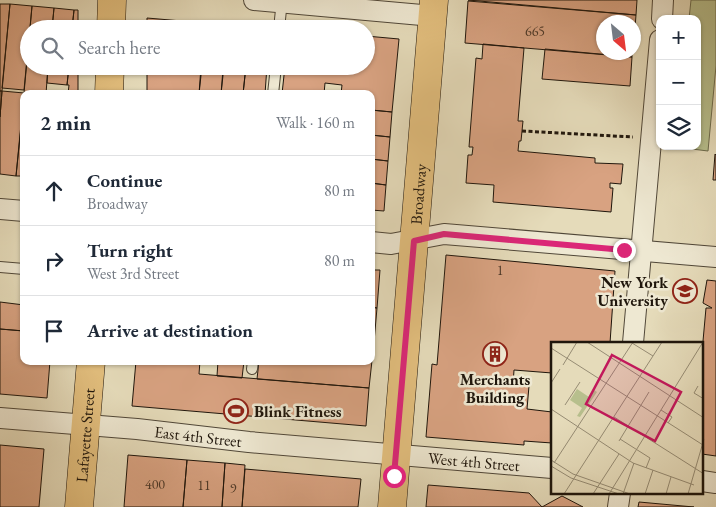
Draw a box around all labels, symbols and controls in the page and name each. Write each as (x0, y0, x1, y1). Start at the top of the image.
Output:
north arrow (596, 15, 641, 60)
map controls (656, 15, 701, 150)
button: + (656, 15, 701, 60)
search box (20, 20, 375, 75)
house number: 665 (525, 22, 545, 40)
icon: search (38, 34, 66, 62)
text: Search here (78, 35, 160, 60)
button: − (656, 60, 701, 105)
button: layers (656, 105, 701, 150)
text: 2 min (40, 109, 91, 136)
text: Walk · 160 m (276, 112, 355, 133)
street label: Broadway (405, 162, 431, 225)
text: Continue (87, 168, 162, 193)
icon: ahead (40, 177, 68, 205)
text: 80 m (324, 180, 355, 201)
text: Broadway (87, 193, 148, 214)
text: Turn right (87, 238, 173, 263)
route end (613, 239, 636, 262)
icon: right (40, 247, 68, 275)
text: 80 m (324, 250, 355, 271)
house number: 1 (497, 261, 503, 279)
text: West 3rd Street (87, 263, 179, 284)
place label: New York University (598, 272, 668, 311)
school or university icon: New York University (672, 278, 698, 304)
icon: arrive (40, 317, 68, 345)
text: Arrive at destination (87, 318, 253, 343)
building icon: Merchants Building (482, 341, 508, 367)
inset map (551, 342, 704, 494)
place label: Merchants Building (460, 369, 530, 408)
street label: Lafayette Street (71, 387, 99, 483)
sports icon: Blink Fitness (223, 398, 249, 424)
place label: Blink Fitness (254, 401, 342, 422)
street label: East 4th Street (153, 421, 243, 452)
street label: West 4th Street (427, 447, 521, 476)
route start (383, 465, 406, 488)
house number: 400 (145, 475, 165, 493)
house number: 11 (197, 476, 211, 494)
house number: 9 (230, 479, 237, 497)

